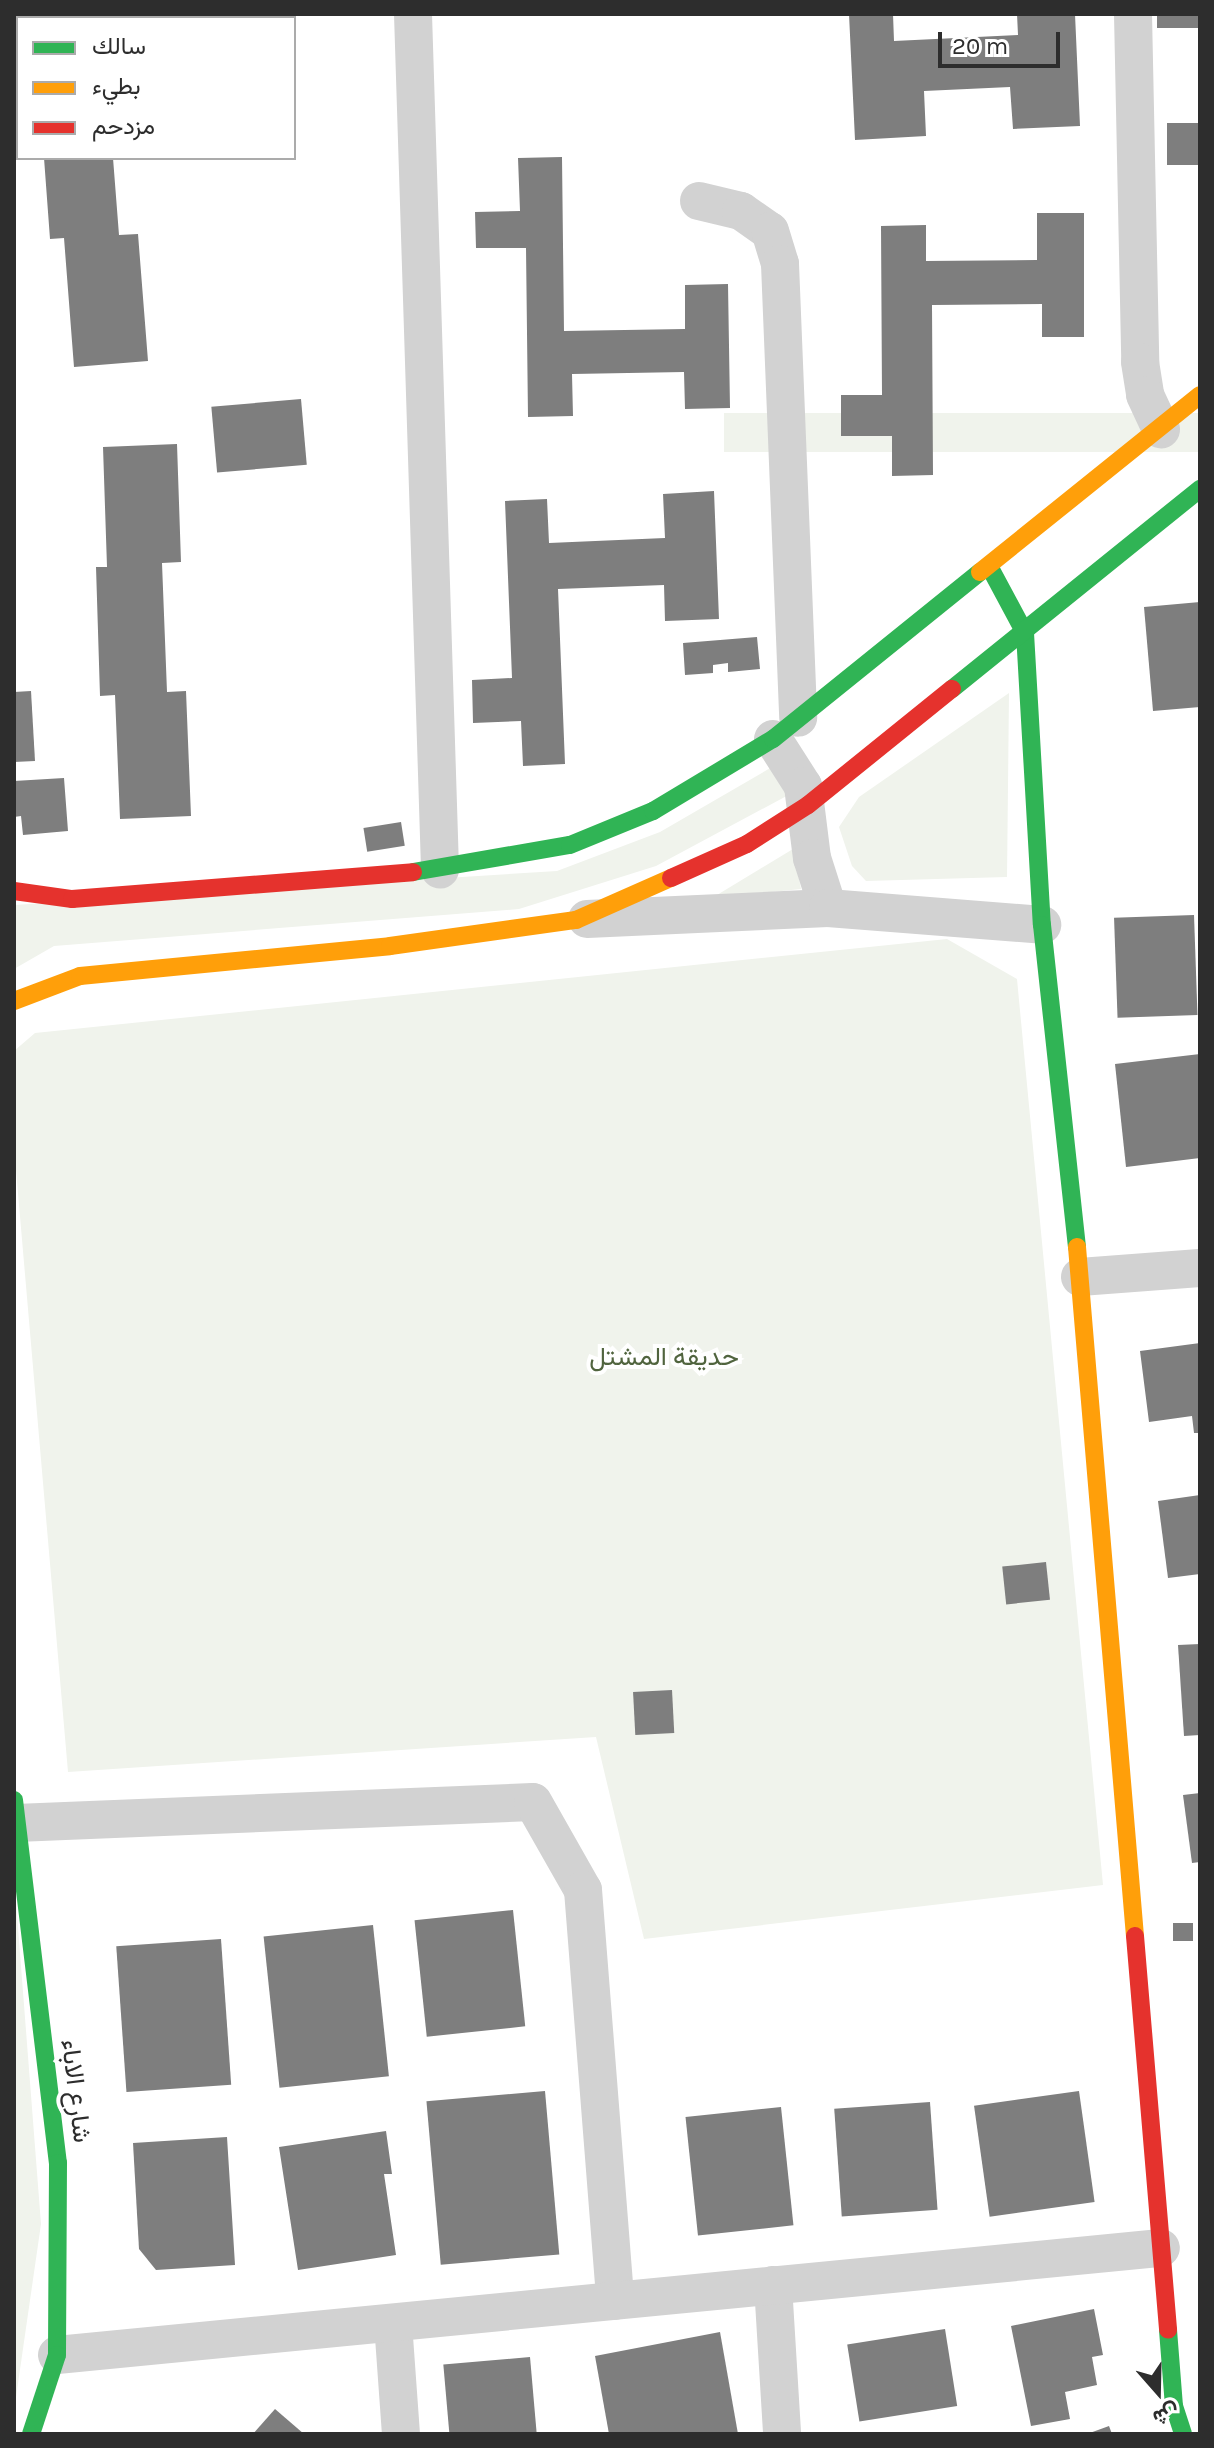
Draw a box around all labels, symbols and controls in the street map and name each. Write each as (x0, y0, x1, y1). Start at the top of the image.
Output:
legend (16, 16, 296, 160)
scale bar (942, 16, 1064, 66)
text: سالك (92, 32, 146, 60)
text: 20 m (952, 32, 1008, 60)
text: بطيء (92, 72, 141, 100)
text: مزدحم (92, 112, 155, 140)
park label: حديقة المشتل (589, 1341, 739, 1373)
street label: شارع الاباء (54, 2037, 98, 2145)
north arrow (1118, 2352, 1198, 2432)
text: ش (1149, 2398, 1183, 2431)

